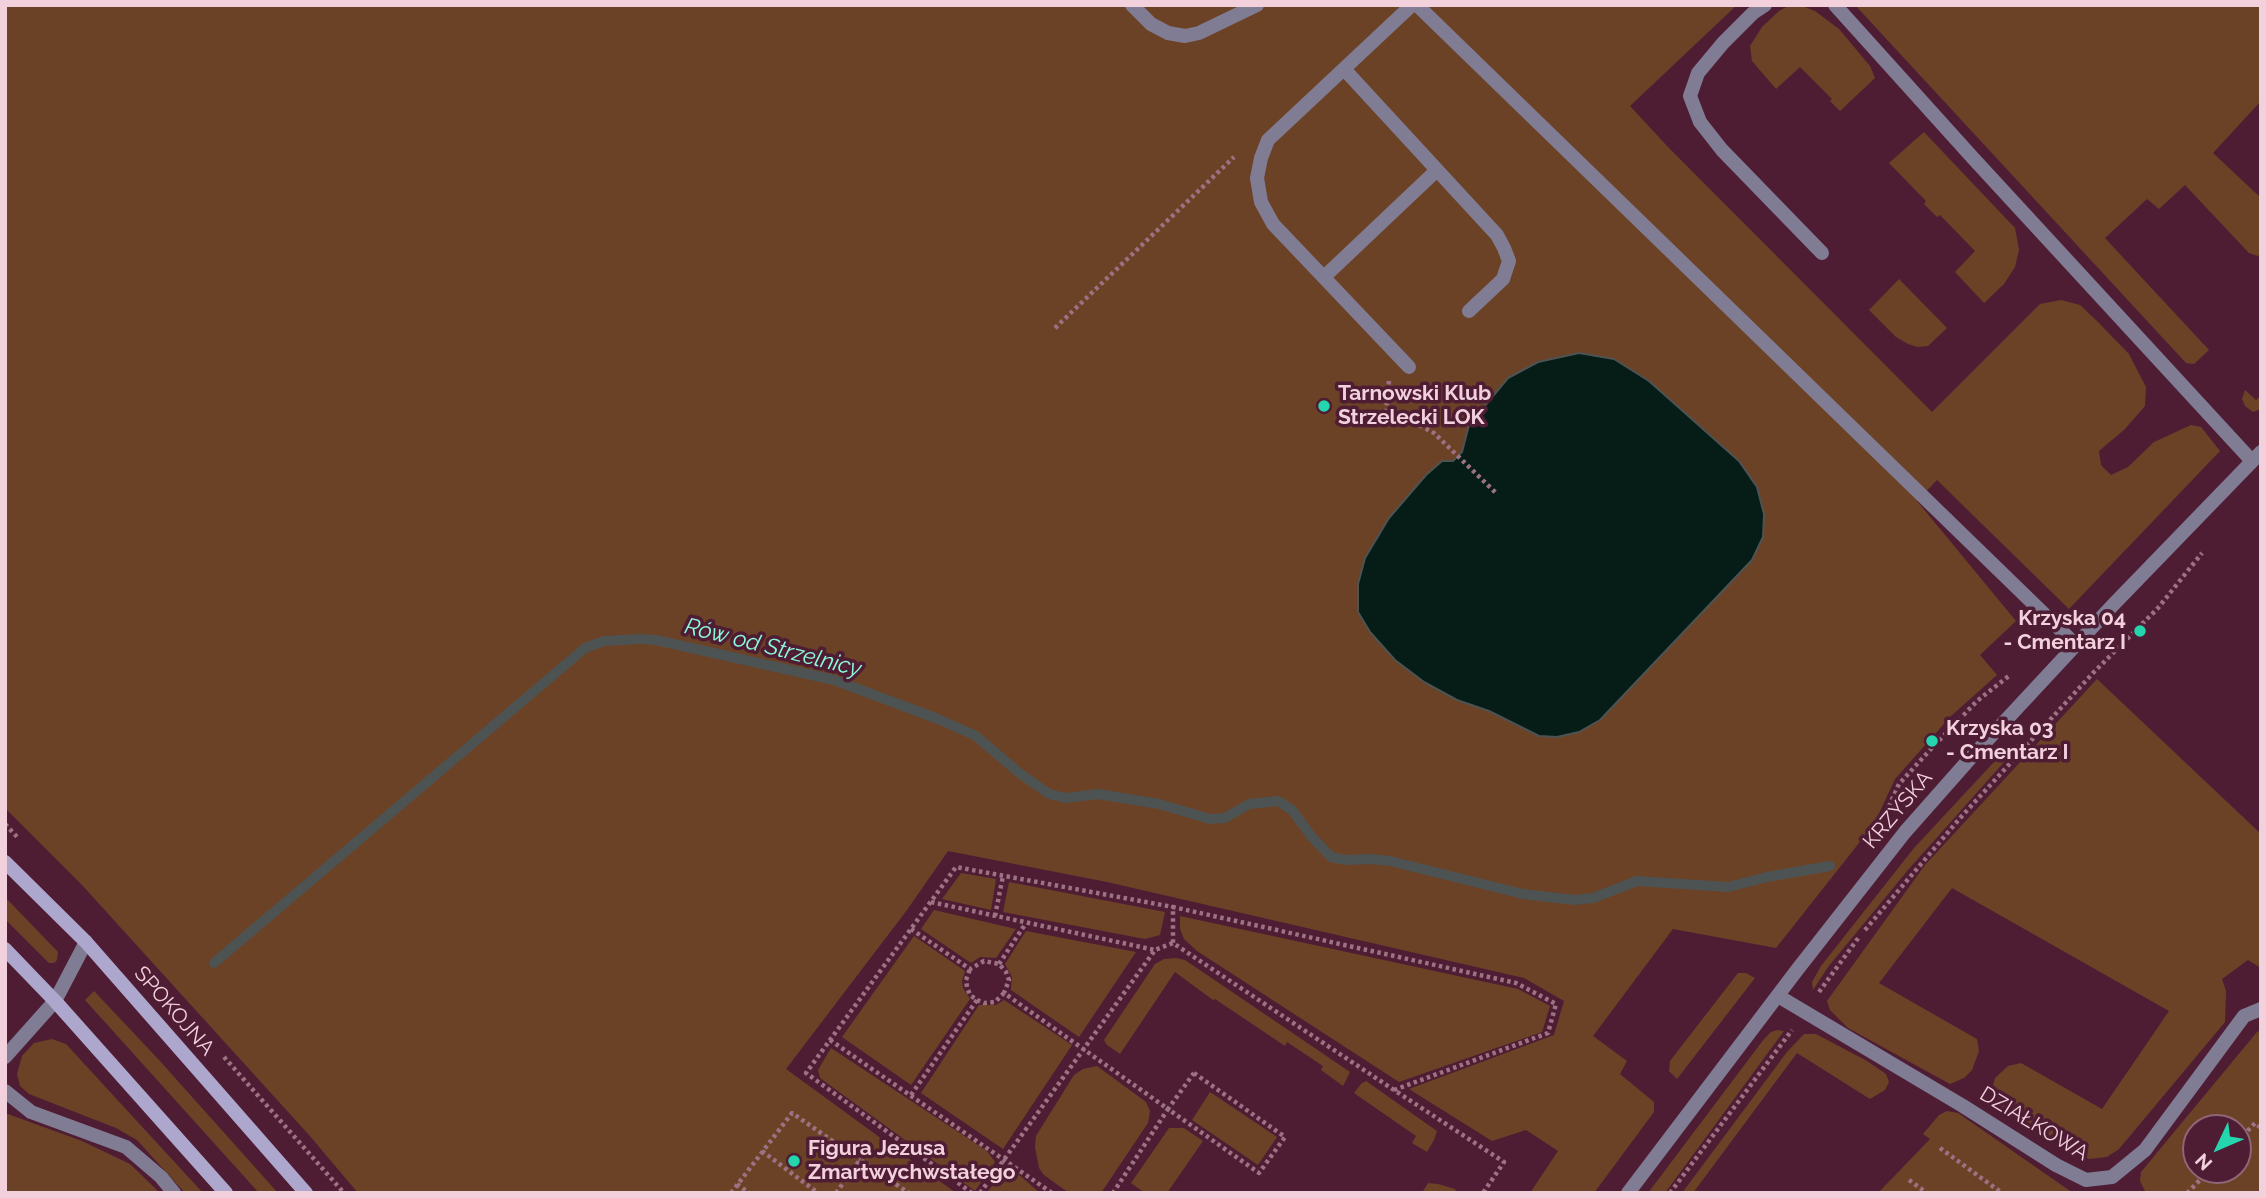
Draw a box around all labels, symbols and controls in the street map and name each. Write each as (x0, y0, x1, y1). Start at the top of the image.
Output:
place label: Tarnowski Klub Strzelecki LOK (1338, 381, 1491, 431)
marker: Tarnowski Klub Strzelecki LOK (1316, 398, 1332, 414)
place label: Krzyska 04 - Cmentarz I (2003, 606, 2126, 656)
water label: Rów od Strzelnicy (682, 613, 864, 683)
marker: Krzyska 04 - Cmentarz I (2132, 623, 2148, 639)
place label: Krzyska 03 - Cmentarz I (1946, 716, 2069, 766)
marker: Krzyska 03 - Cmentarz I (1924, 733, 1940, 749)
street label: KRZYSKA (1858, 766, 1938, 854)
street label: SPOKOJNA (128, 961, 220, 1061)
street label: DZIAŁKOWA (1975, 1082, 2093, 1166)
north arrow (2182, 1114, 2252, 1184)
place label: Figura Jezusa Zmartwychwstałego (808, 1136, 1016, 1186)
text: N (2190, 1149, 2216, 1175)
marker: Figura Jezusa Zmartwychwstałego (786, 1153, 802, 1169)

